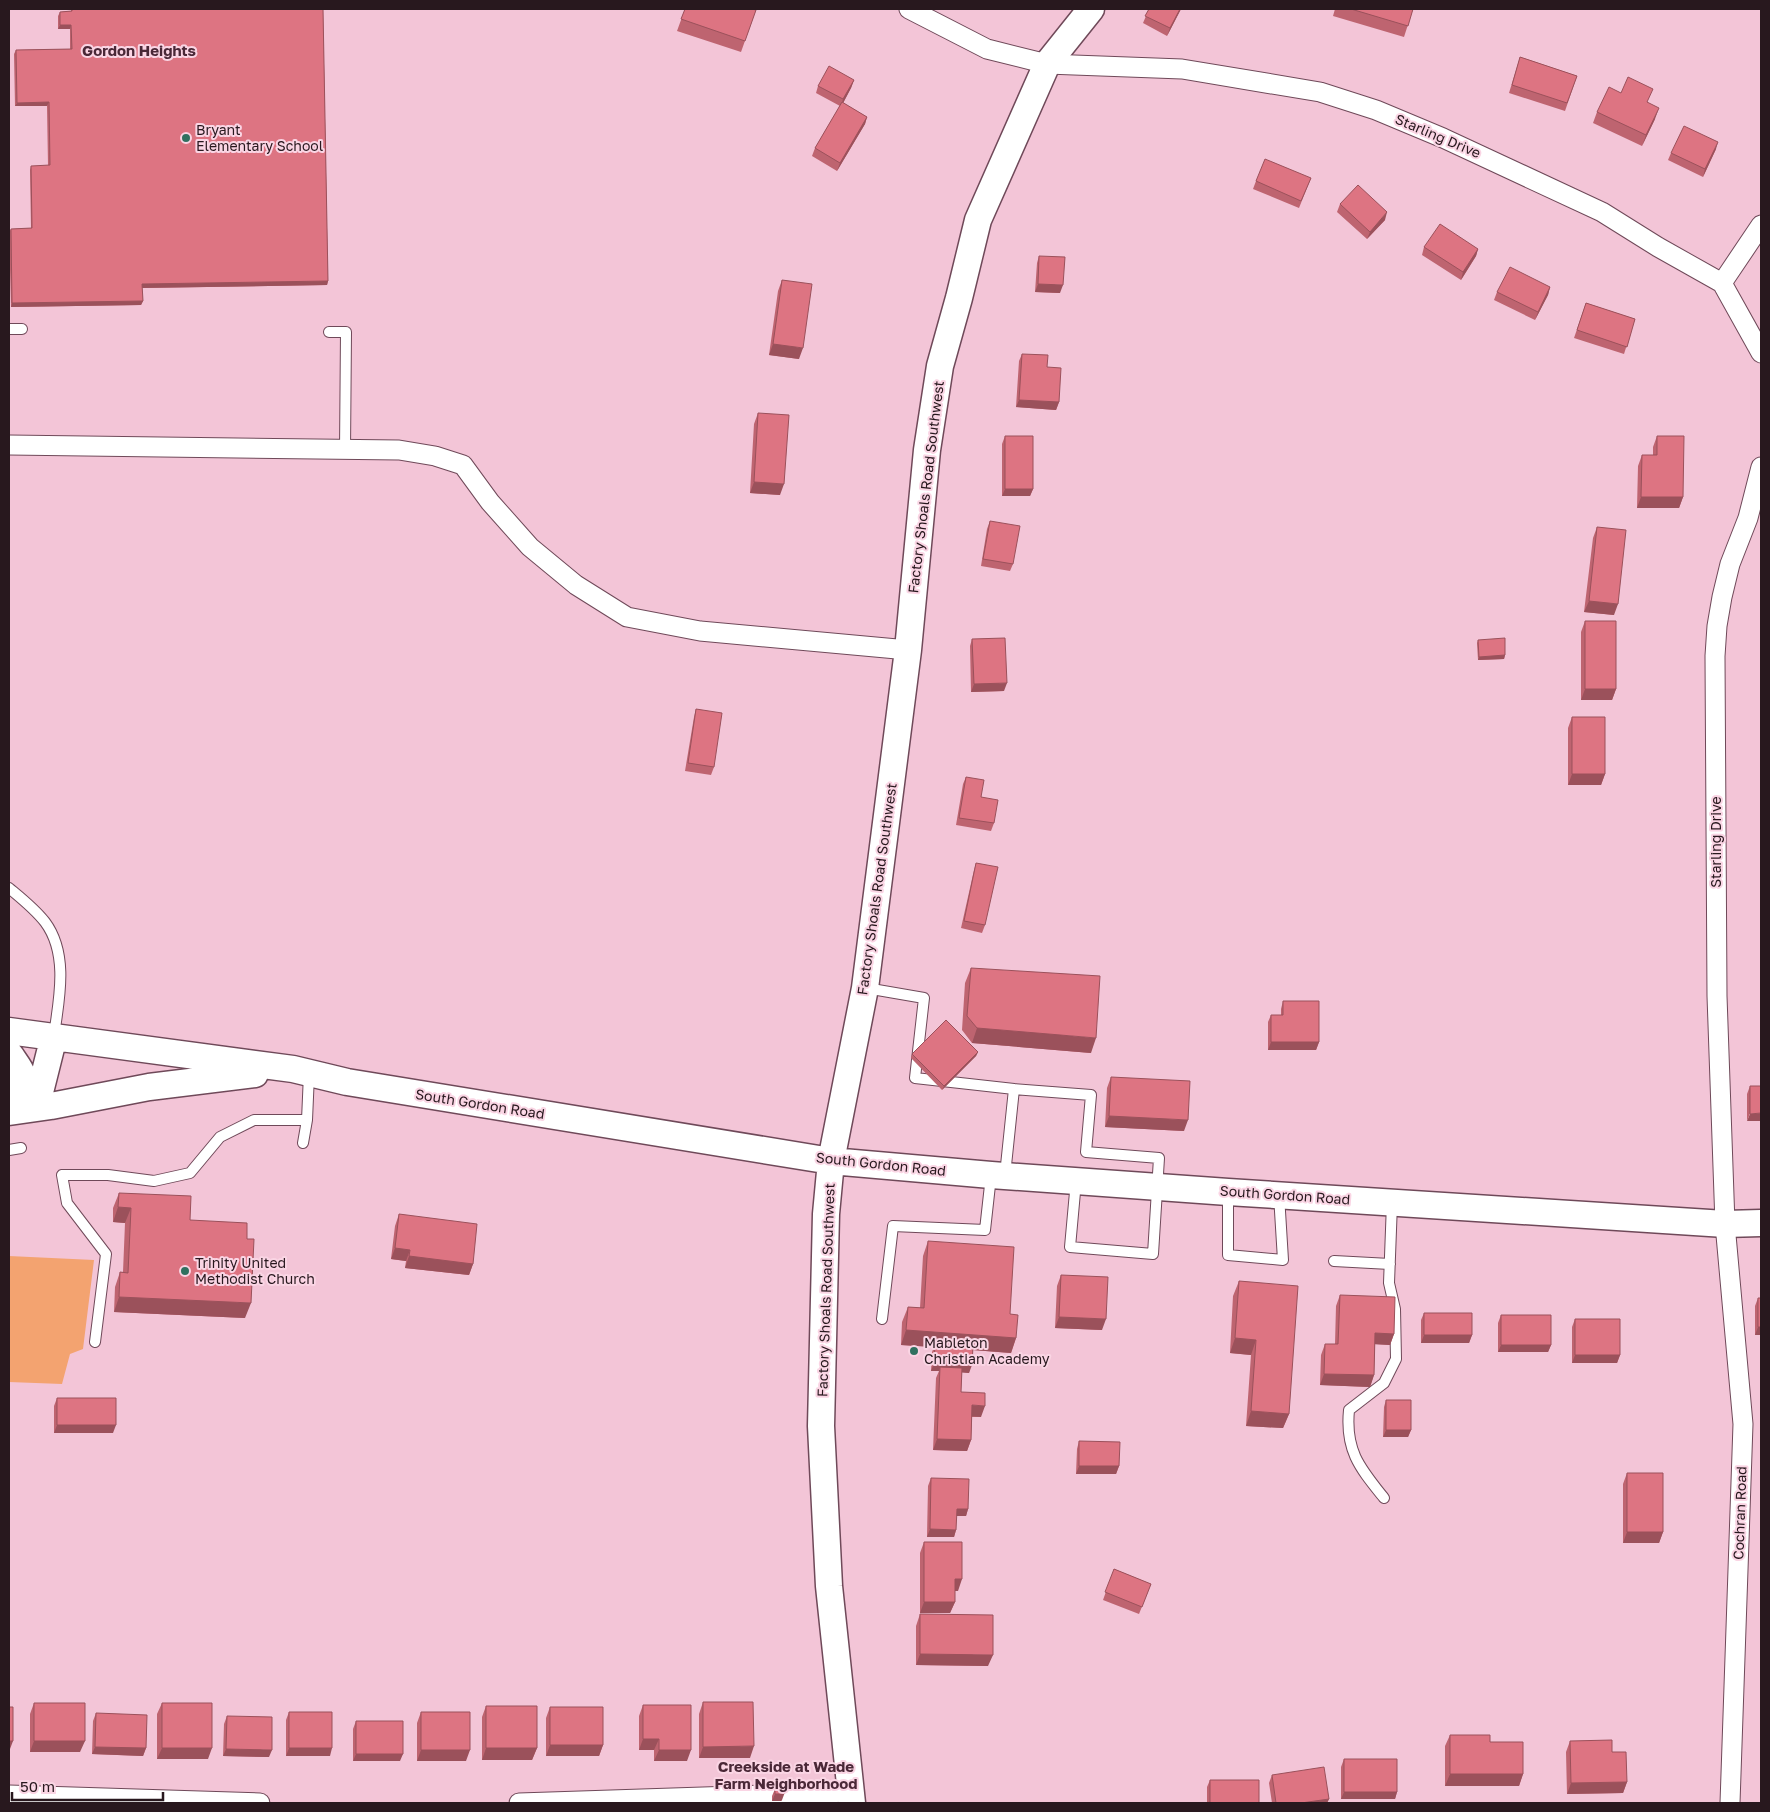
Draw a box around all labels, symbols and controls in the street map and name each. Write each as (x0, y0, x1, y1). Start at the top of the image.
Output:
district label: Gordon Heights (82, 41, 196, 59)
street label: Starling Drive (1393, 110, 1484, 161)
place label: Bryant Elementary School (196, 121, 323, 154)
marker: Bryant Elementary School (180, 132, 192, 144)
street label: Factory Shoals Road Southwest (904, 380, 947, 594)
street label: Factory Shoals Road Southwest (853, 782, 900, 996)
street label: Starling Drive (1707, 796, 1724, 888)
street label: South Gordon Road (414, 1085, 546, 1122)
street label: South Gordon Road (815, 1148, 947, 1179)
street label: South Gordon Road (1219, 1181, 1351, 1208)
street label: Factory Shoals Road Southwest (813, 1183, 838, 1397)
place label: Trinity United Methodist Church (195, 1254, 315, 1287)
marker: Trinity United Methodist Church (179, 1265, 191, 1277)
place label: Mableton Christian Academy (924, 1334, 1050, 1367)
marker: Mableton Christian Academy (908, 1345, 920, 1357)
street label: Cochran Road (1729, 1466, 1750, 1560)
district label: Creekside at Wade Farm Neighborhood (714, 1757, 858, 1792)
scale bar (12, 1770, 164, 1802)
text: 50 m (20, 1777, 55, 1795)

